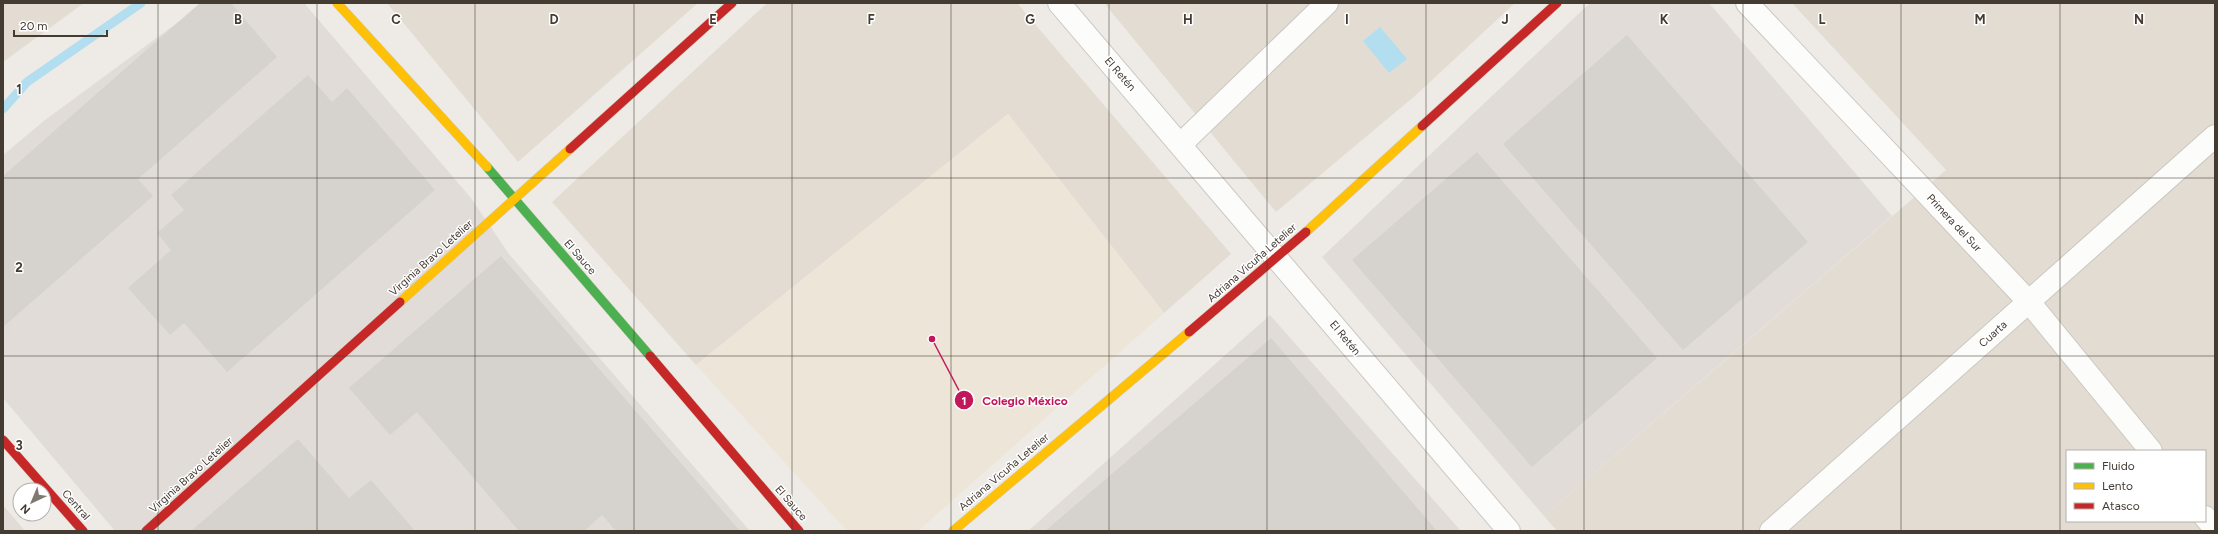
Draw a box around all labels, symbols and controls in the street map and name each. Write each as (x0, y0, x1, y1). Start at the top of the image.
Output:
scale bar (14, 12, 107, 38)
text: B (234, 12, 242, 27)
text: C (391, 12, 401, 27)
text: D (549, 12, 559, 27)
text: E (709, 12, 717, 27)
text: F (867, 12, 875, 27)
text: G (1025, 12, 1035, 27)
text: H (1183, 12, 1193, 27)
text: I (1345, 12, 1349, 27)
text: J (1501, 12, 1509, 27)
text: K (1660, 12, 1669, 27)
text: L (1819, 12, 1826, 27)
text: M (1974, 12, 1986, 27)
text: N (2134, 12, 2144, 27)
text: 20 m (20, 19, 48, 33)
street label: El Retén (1102, 54, 1138, 94)
text: 1 (16, 82, 22, 97)
street label: Primera del Sur (1924, 191, 1984, 255)
street label: Virginia Bravo Letelier (387, 217, 475, 299)
street label: Adriana Vicuña Letelier (1205, 221, 1299, 305)
street label: El Sauce (561, 237, 599, 277)
text: 2 (15, 260, 23, 275)
street label: El Retén (1327, 318, 1363, 358)
street label: Cuarta (1976, 318, 2010, 350)
callout: Colegio México (954, 388, 1075, 412)
text: 1 (961, 394, 967, 408)
text: Colegio México (982, 394, 1068, 408)
street label: Adriana Vicuña Letelier (956, 430, 1052, 513)
street label: Virginia Bravo Letelier (147, 434, 235, 516)
text: 3 (15, 438, 23, 453)
legend (2066, 450, 2206, 522)
text: Fluido (2102, 459, 2135, 473)
text: Lento (2102, 479, 2133, 493)
north arrow (12, 482, 52, 522)
street label: El Sauce (772, 483, 810, 523)
street label: Central (59, 487, 93, 523)
text: Atasco (2102, 499, 2140, 513)
text: N (18, 501, 33, 516)

